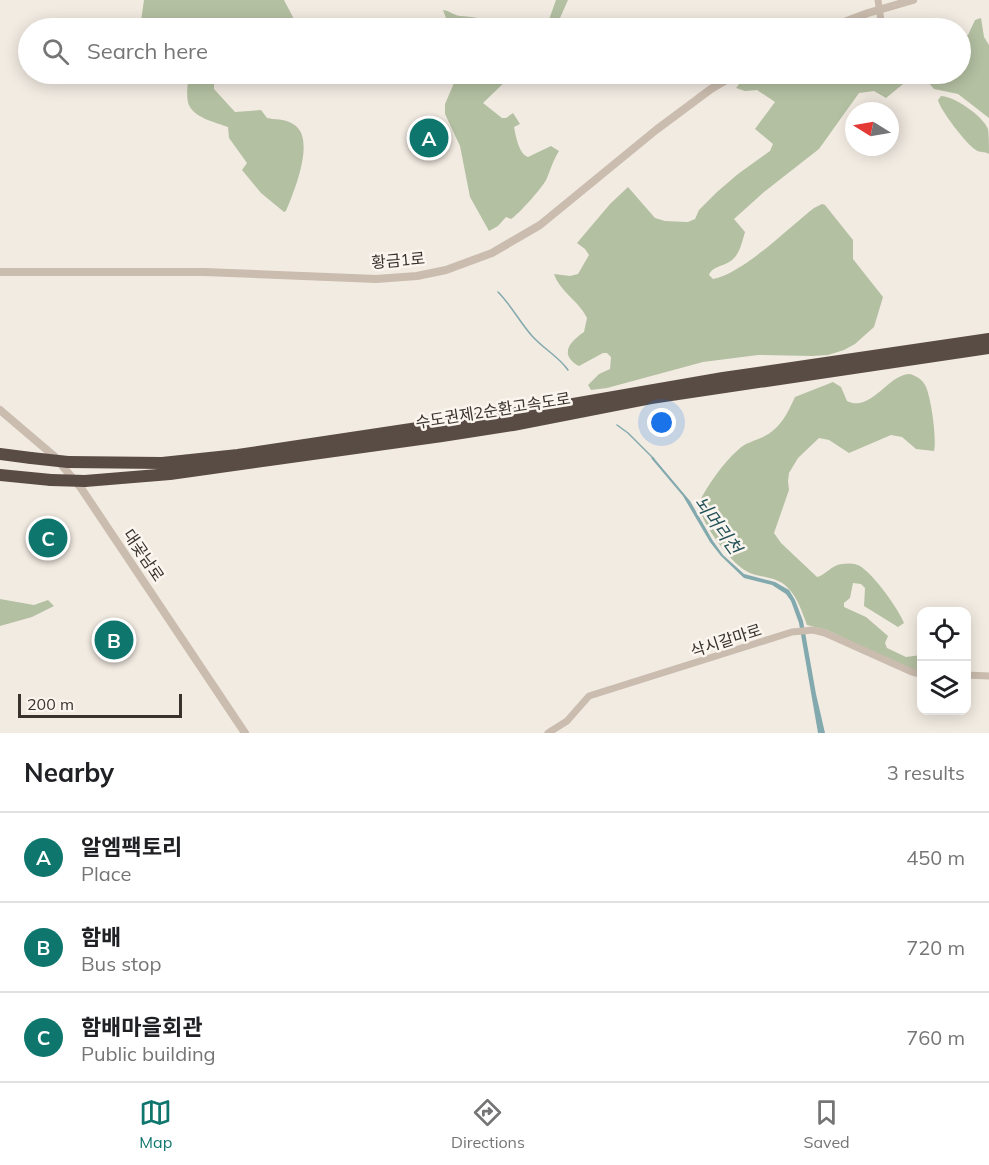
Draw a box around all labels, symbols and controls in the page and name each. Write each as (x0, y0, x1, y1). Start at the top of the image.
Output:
search box (18, 18, 971, 84)
icon: search (39, 35, 72, 68)
text: Search here (87, 37, 208, 65)
north arrow (845, 102, 899, 156)
pin: A (410, 116, 448, 160)
street label: 황금1로 (370, 248, 426, 272)
street label: 수도권제2순환고속도로 (414, 388, 572, 432)
your location (647, 408, 676, 437)
water label: 뇌머리천 (689, 491, 748, 561)
pin: C (28, 516, 68, 560)
street label: 대곶남로 (119, 525, 169, 585)
map controls (917, 607, 971, 715)
button: locate (917, 607, 971, 661)
pin: B (94, 618, 134, 662)
street label: 삭시갈마로 (688, 619, 764, 661)
button: layers (917, 661, 971, 715)
scale bar (18, 691, 182, 718)
text: 200 m (27, 694, 74, 714)
text: Nearby (24, 756, 114, 789)
text: 3 results (887, 760, 965, 785)
text: 알엠팩토리 (81, 833, 182, 861)
text: A (36, 845, 51, 870)
text: 450 m (906, 845, 965, 870)
text: Place (81, 861, 131, 886)
text: 함배 (81, 923, 121, 951)
text: B (37, 935, 50, 960)
text: 720 m (906, 935, 965, 960)
text: Bus stop (81, 951, 161, 976)
text: 함배마을회관 (81, 1013, 202, 1041)
text: C (37, 1025, 50, 1050)
text: 760 m (906, 1025, 965, 1050)
text: Public building (81, 1041, 216, 1066)
tab: Map (139, 1096, 172, 1152)
tab: Directions (451, 1096, 525, 1152)
tab: Saved (804, 1096, 850, 1152)

